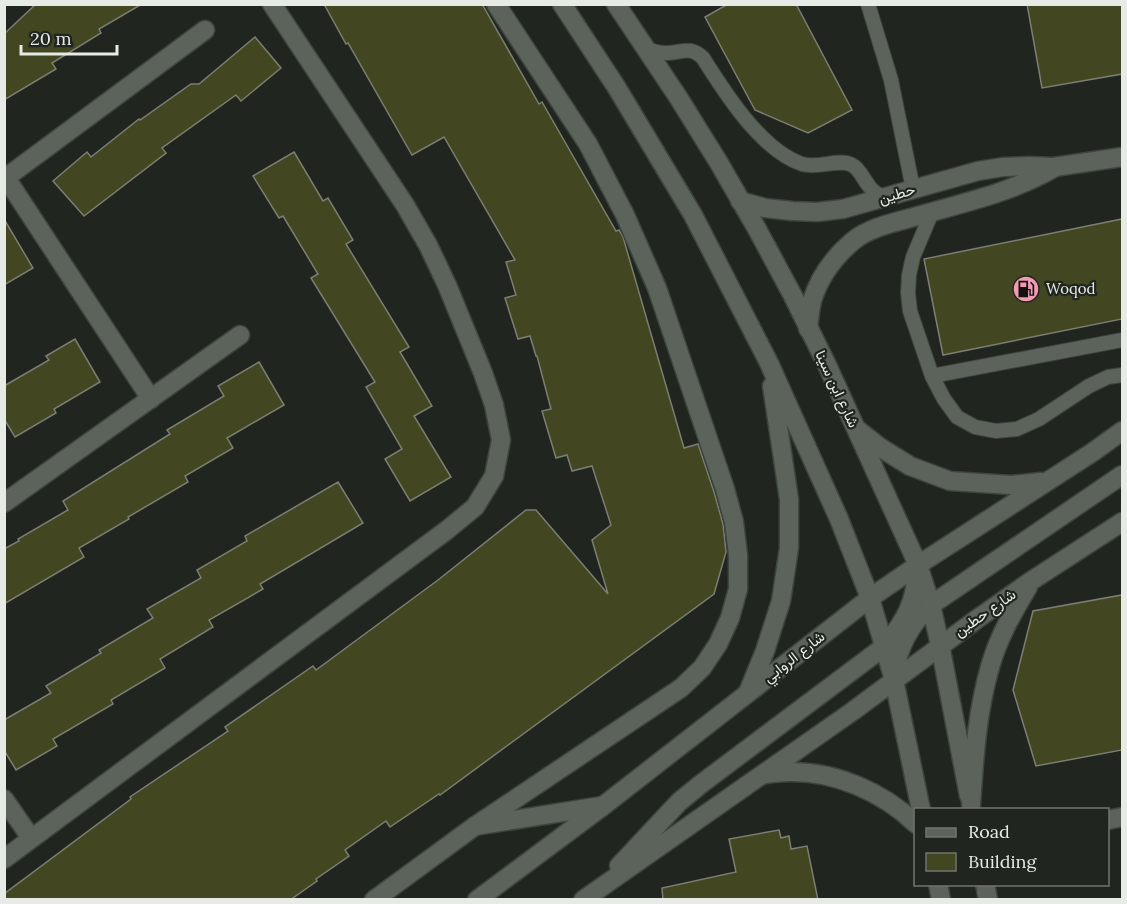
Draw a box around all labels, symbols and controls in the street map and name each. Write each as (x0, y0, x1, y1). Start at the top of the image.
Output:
scale bar (21, 18, 117, 56)
text: 20 m (30, 27, 72, 50)
street label: حطين (876, 179, 918, 209)
fuel station icon: Woqod (1011, 274, 1041, 304)
place label: Woqod (1046, 279, 1096, 298)
street label: شارع ابن سينا (809, 347, 864, 431)
street label: شارع حطين (950, 584, 1021, 642)
street label: شارع الروابي (759, 626, 831, 690)
legend (914, 808, 1109, 886)
text: Road (968, 820, 1010, 843)
text: Building (968, 850, 1038, 873)

